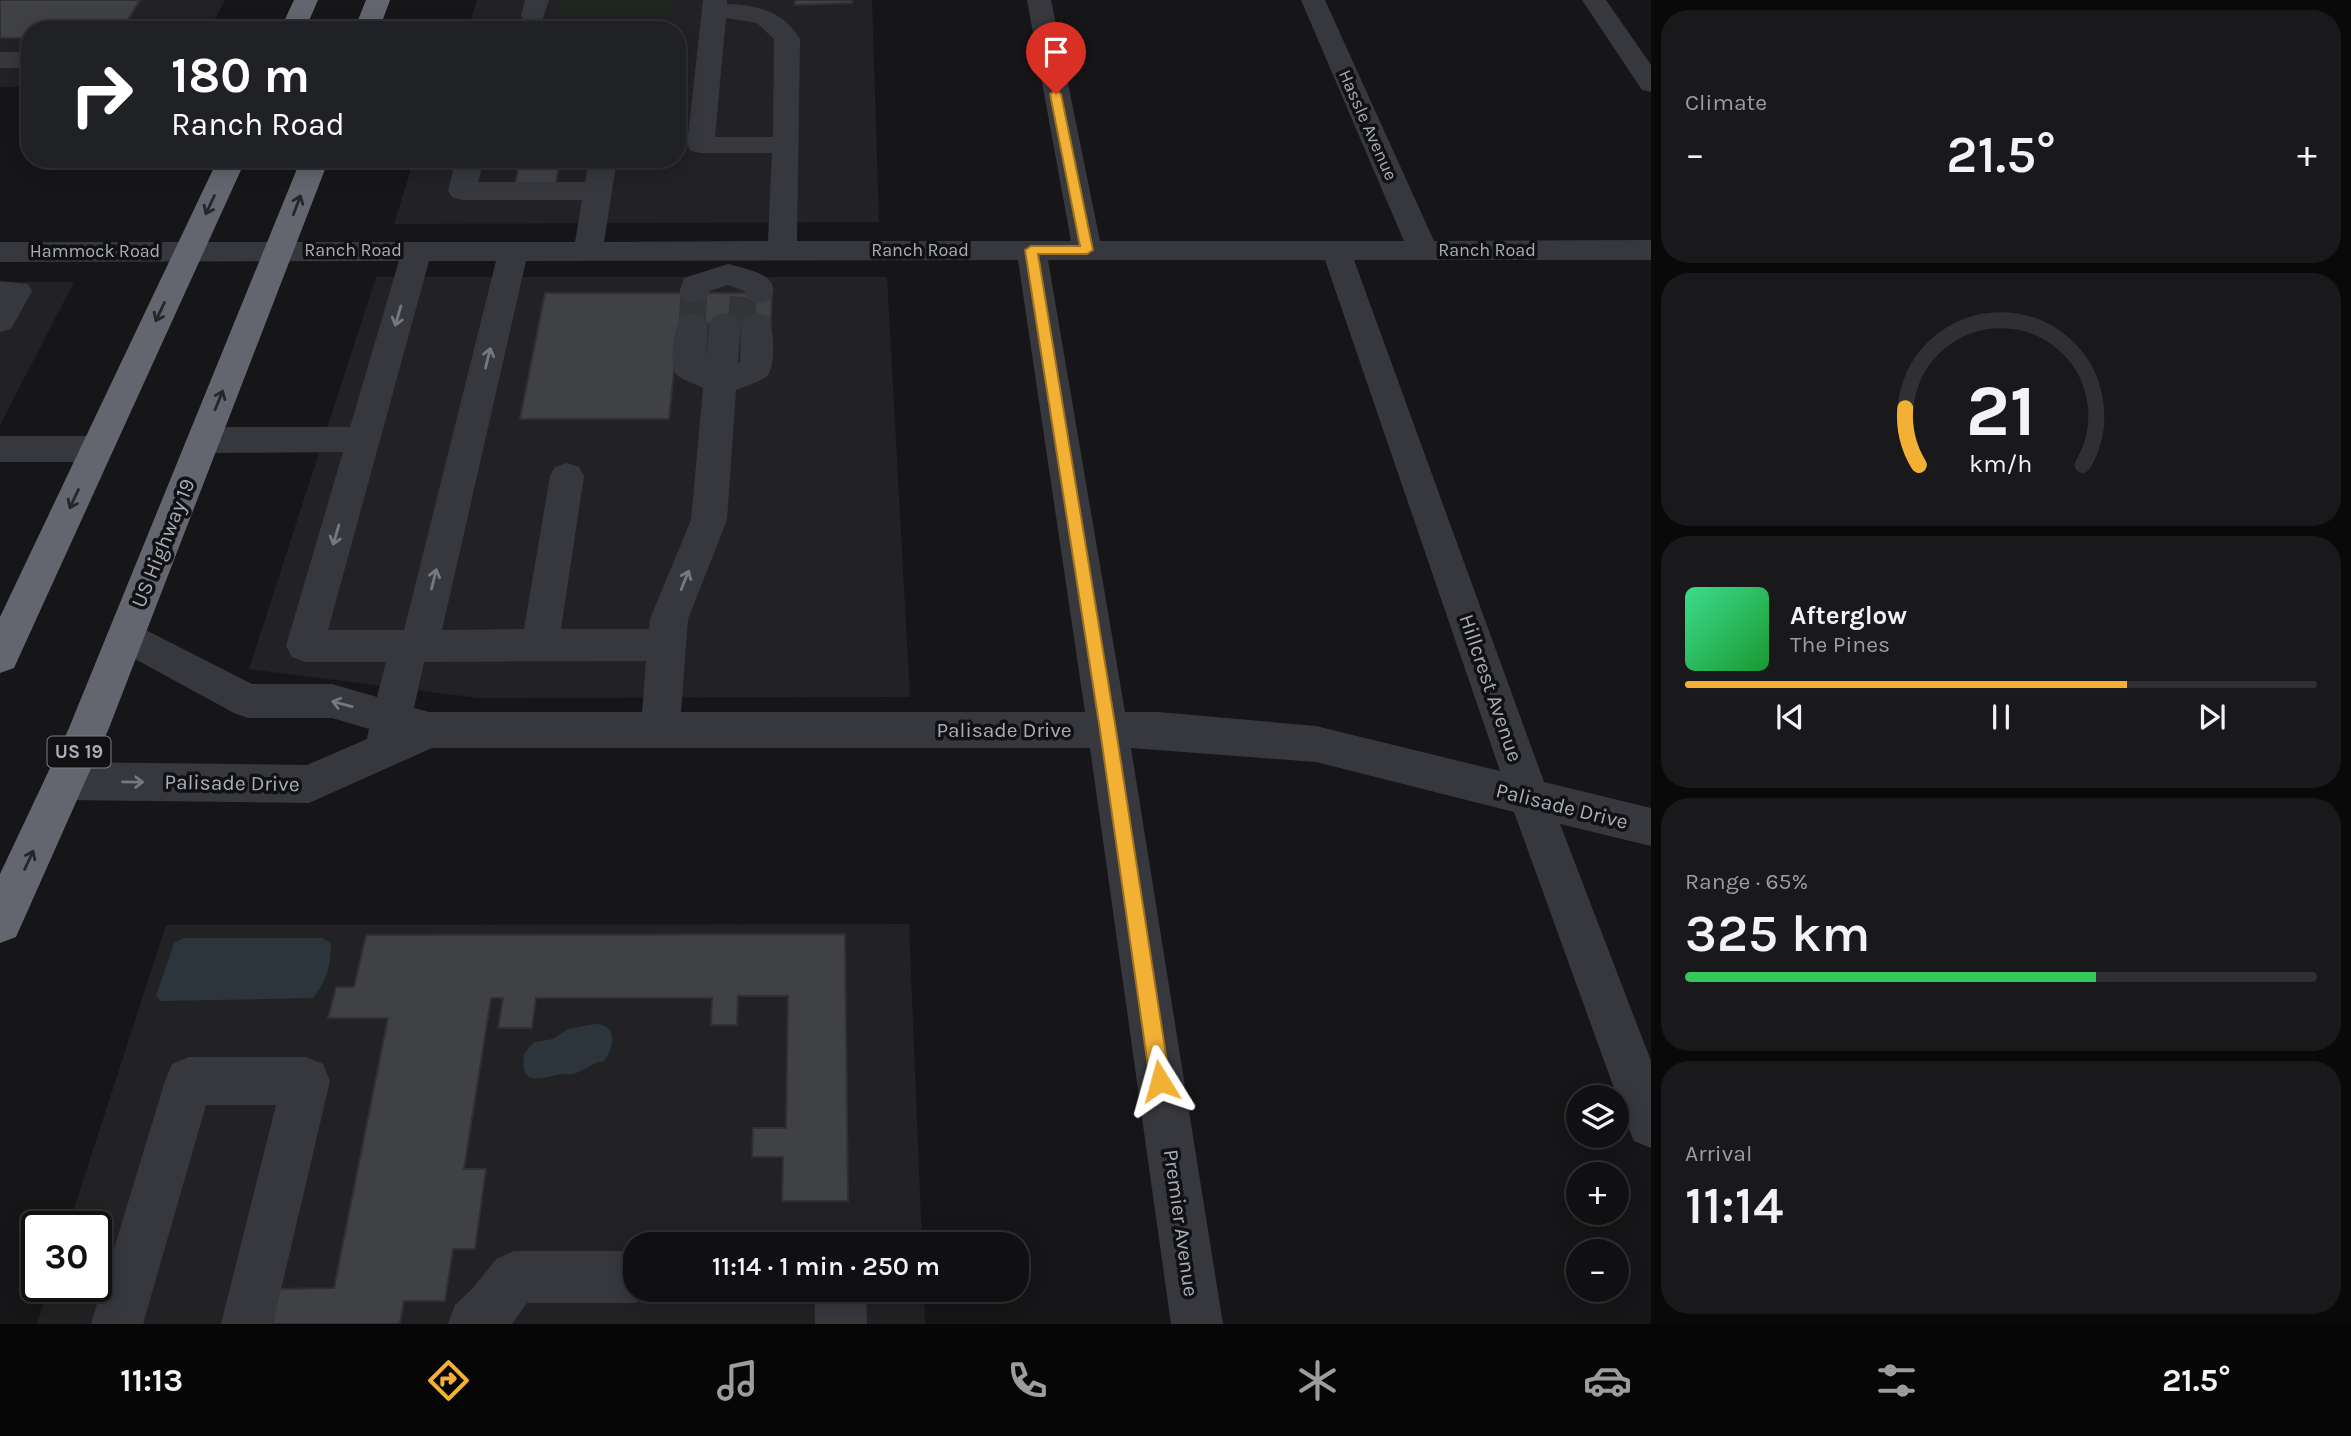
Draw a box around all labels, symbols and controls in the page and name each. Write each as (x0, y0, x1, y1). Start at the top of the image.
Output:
pin (1026, 22, 1086, 94)
icon: arrive (1037, 33, 1075, 71)
text: 180 m (171, 47, 310, 104)
icon: right (56, 49, 147, 140)
street label: Hassle Avenue (1334, 66, 1402, 184)
text: Climate (1685, 89, 1767, 116)
text: Ranch Road (171, 106, 345, 143)
text: 21.5° (1946, 124, 2056, 185)
text: − (1685, 132, 1705, 177)
text: + (2297, 132, 2317, 177)
one-way arrow (203, 194, 217, 215)
one-way arrow (292, 194, 305, 216)
street label: Ranch Road (304, 239, 402, 261)
street label: Ranch Road (871, 239, 969, 261)
street label: Ranch Road (1438, 239, 1536, 261)
street label: Hammock Road (30, 240, 160, 262)
one-way arrow (153, 301, 166, 322)
one-way arrow (391, 305, 404, 327)
one-way arrow (482, 347, 495, 369)
text: 21 (1966, 369, 2036, 454)
one-way arrow (214, 390, 227, 412)
text: km/h (1969, 449, 2033, 478)
street label: US Highway 19 (126, 475, 200, 611)
one-way arrow (66, 488, 80, 509)
one-way arrow (329, 524, 342, 546)
one-way arrow (428, 568, 442, 591)
one-way arrow (679, 570, 692, 591)
text: Afterglow (1790, 600, 1907, 631)
street label: Hillcrest Avenue (1455, 611, 1527, 765)
text: The Pines (1790, 631, 1890, 658)
one-way arrow (331, 697, 353, 710)
icon: previous (1771, 698, 1809, 736)
icon: pause (1982, 698, 2020, 736)
icon: next (2193, 698, 2231, 736)
street label: Palisade Drive (936, 718, 1072, 742)
road number: US 19 (48, 736, 110, 768)
street label: Palisade Drive (164, 770, 300, 796)
one-way arrow (122, 775, 145, 789)
street label: Palisade Drive (1494, 778, 1630, 834)
one-way arrow (22, 850, 36, 871)
text: Range · 65% (1685, 868, 1808, 895)
text: 325 km (1685, 903, 1870, 964)
position arrow (1123, 1044, 1197, 1118)
map controls (1566, 1085, 1629, 1302)
button: layers (1566, 1085, 1629, 1148)
text: Arrival (1685, 1140, 1752, 1167)
street label: Premier Avenue (1159, 1148, 1203, 1298)
button: + (1566, 1162, 1629, 1225)
text: 11:14 (1685, 1175, 1783, 1236)
speed limit sign: 30 (21, 1211, 112, 1302)
button: − (1566, 1239, 1629, 1302)
text: 11:14 · 1 min · 250 m (712, 1251, 940, 1282)
icon: directions (424, 1356, 473, 1405)
icon: music (713, 1356, 762, 1405)
icon: phone (1003, 1356, 1052, 1405)
icon: climate (1293, 1356, 1342, 1405)
icon: car (1583, 1356, 1632, 1405)
icon: filters (1872, 1356, 1921, 1405)
text: 11:13 (120, 1362, 183, 1399)
text: 21.5° (2162, 1362, 2231, 1399)

